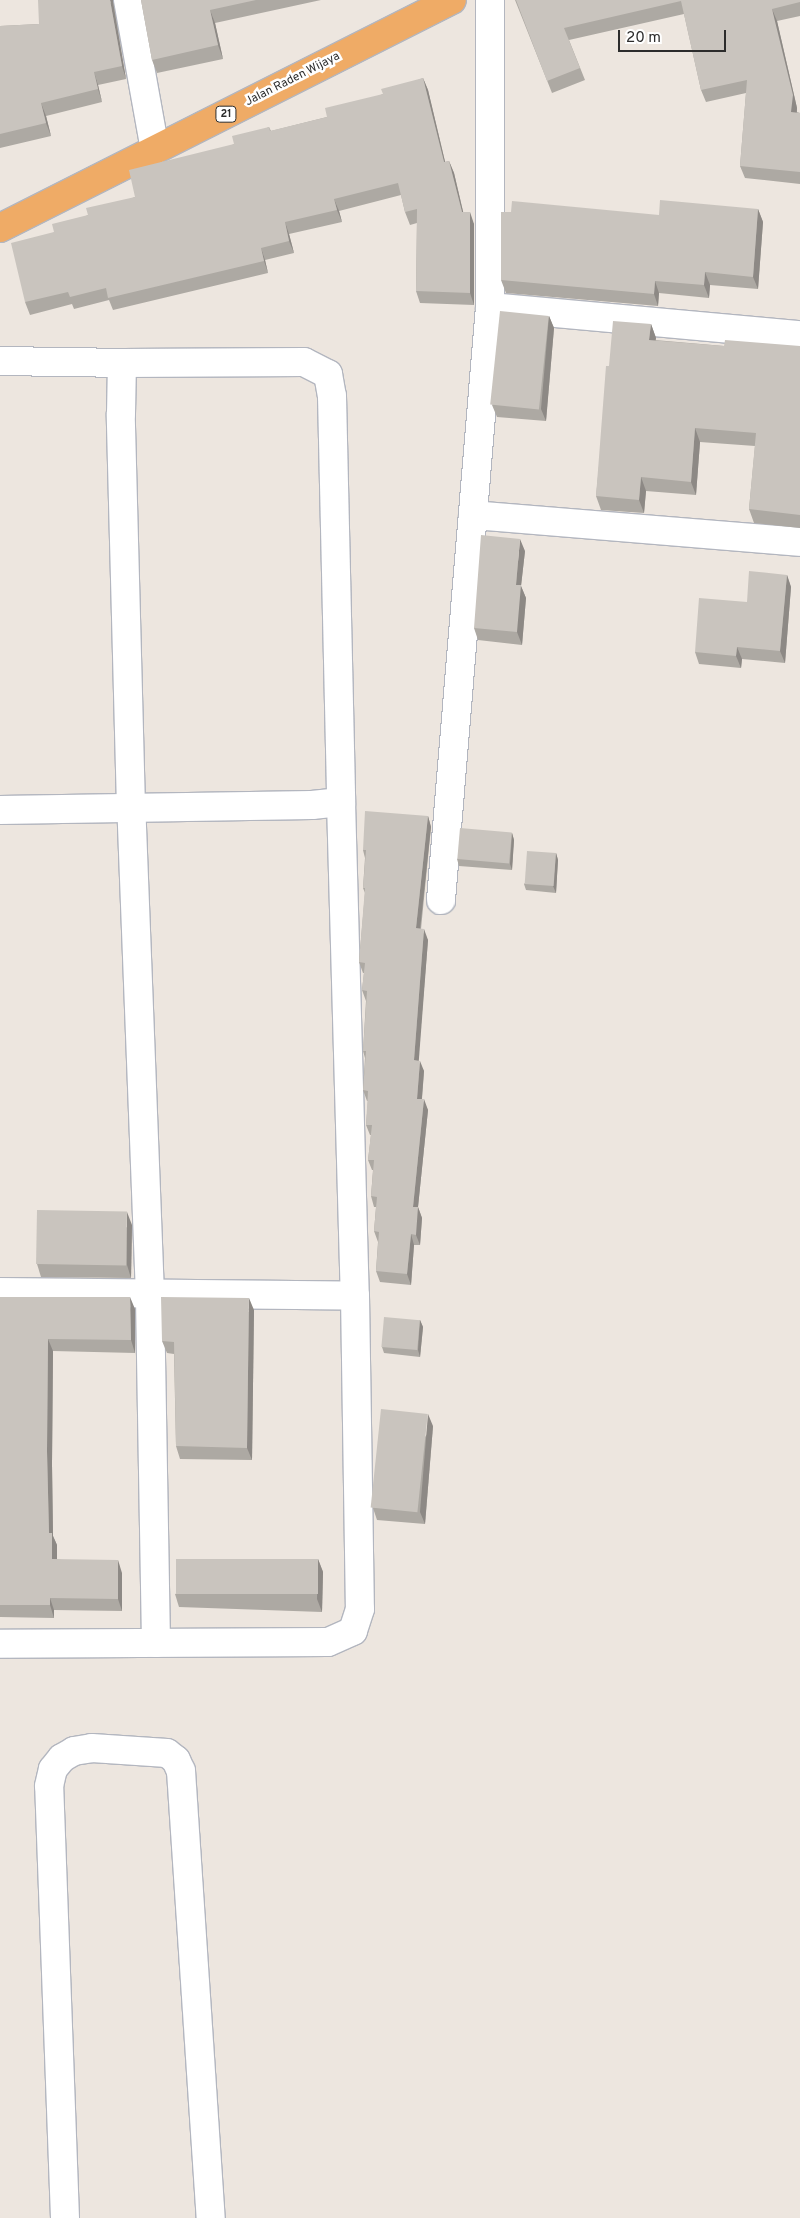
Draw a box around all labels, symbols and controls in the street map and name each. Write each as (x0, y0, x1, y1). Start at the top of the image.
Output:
scale bar (620, 20, 728, 52)
text: 20 m (626, 29, 661, 48)
street label: Jalan Raden Wijaya (243, 50, 343, 110)
road number: 21 (215, 106, 237, 122)

